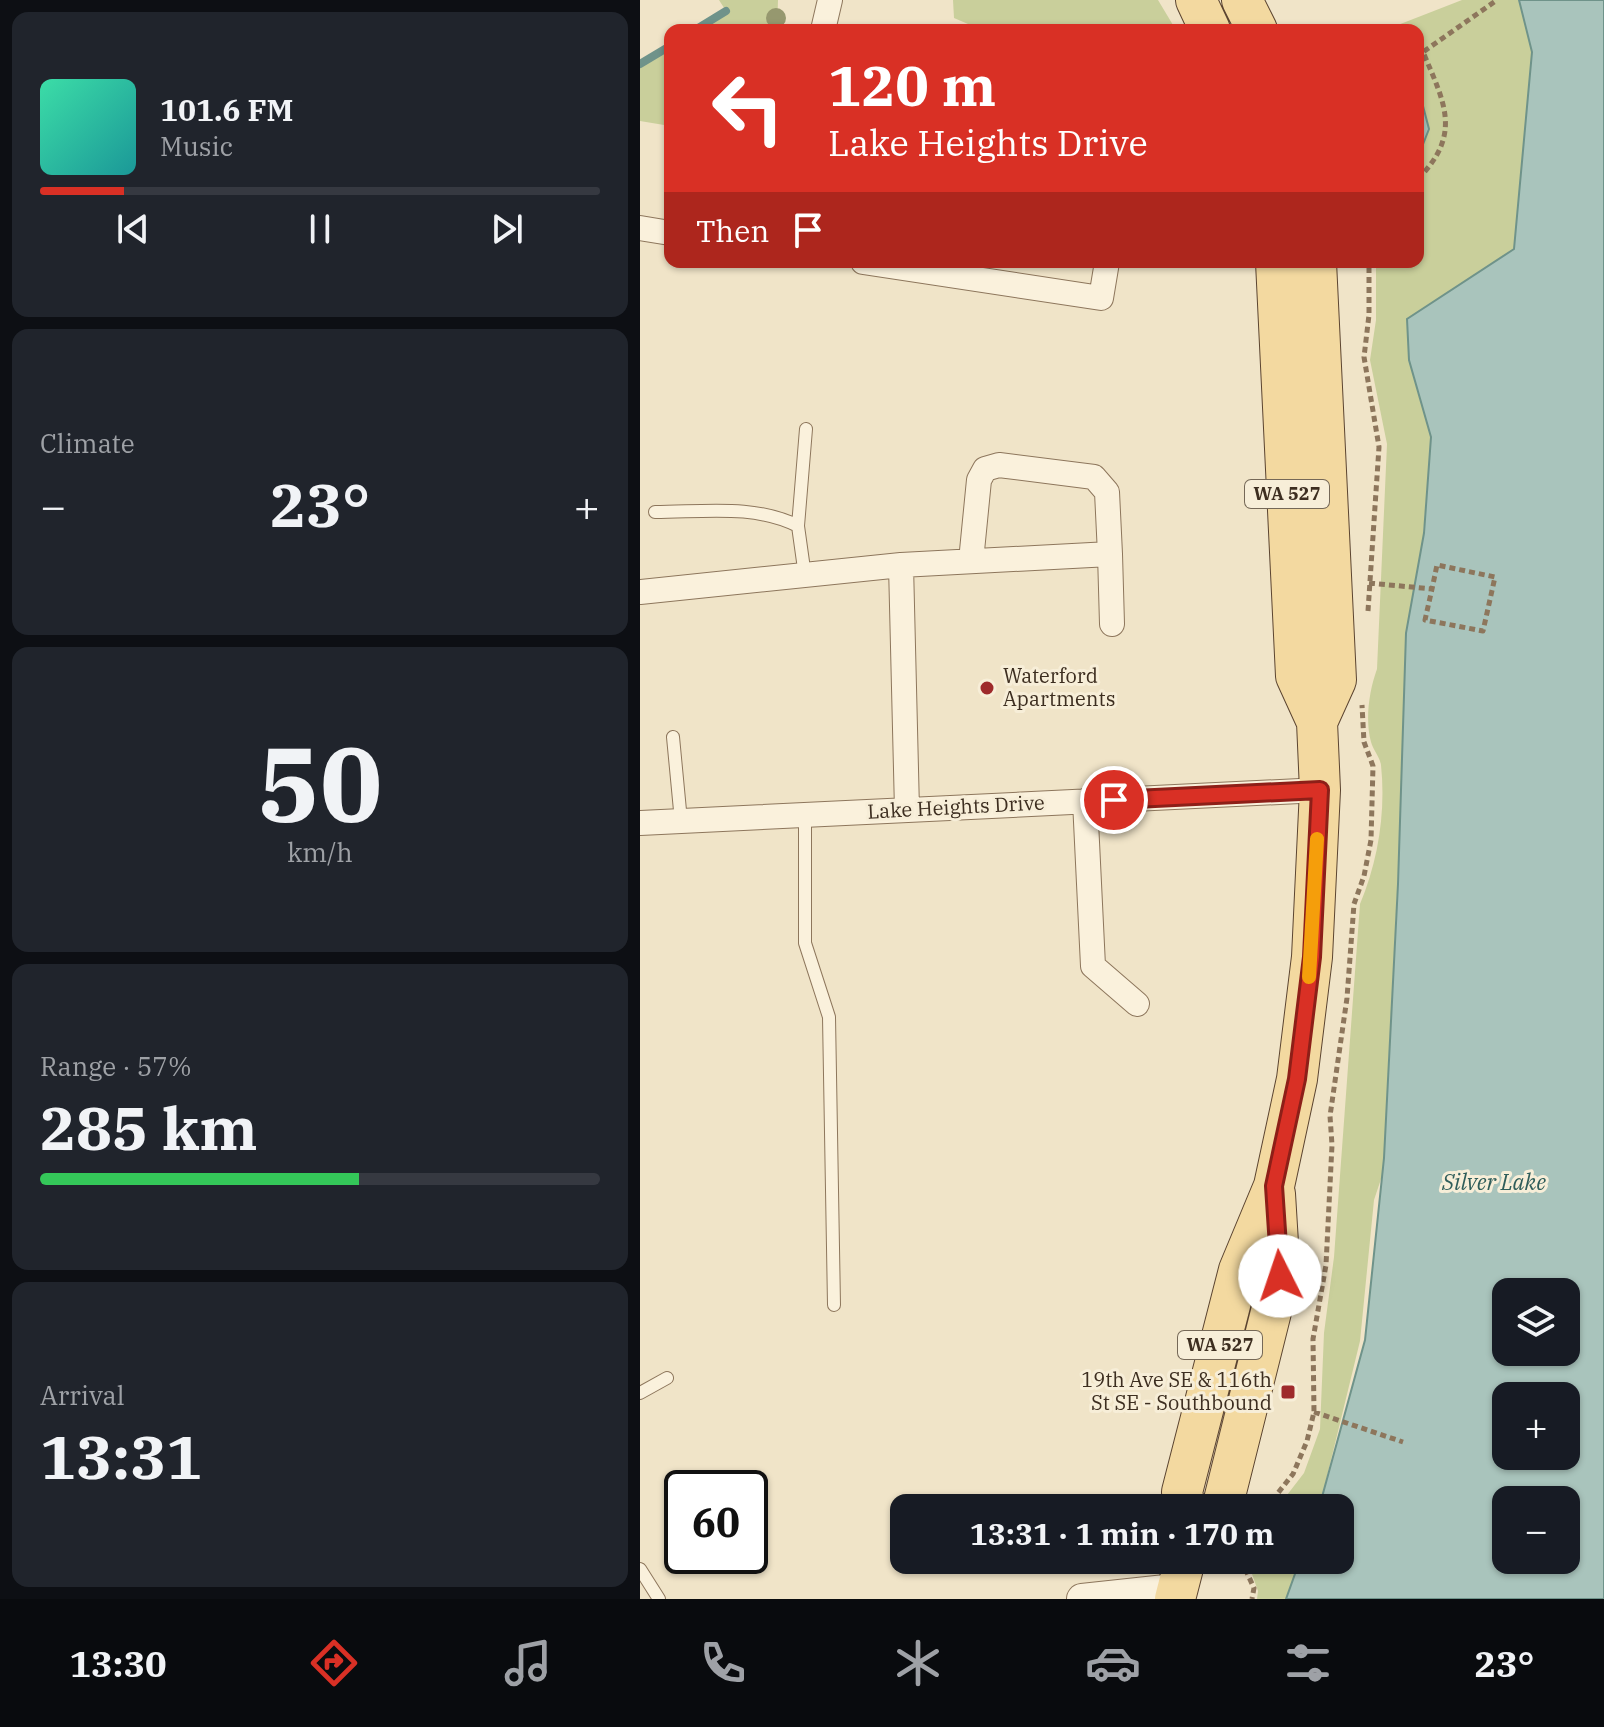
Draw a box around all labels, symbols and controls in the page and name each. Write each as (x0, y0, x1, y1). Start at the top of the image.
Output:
text: 120 m (828, 49, 996, 121)
icon: left (696, 56, 800, 160)
text: 101.6 FM (160, 90, 293, 129)
text: Lake Heights Drive (828, 119, 1148, 166)
text: Music (160, 129, 233, 163)
icon: previous (111, 207, 155, 251)
icon: pause (298, 207, 342, 251)
icon: next (485, 207, 529, 251)
icon: arrive (786, 208, 830, 252)
text: Then (696, 211, 770, 250)
text: Climate (40, 426, 135, 460)
text: 23° (270, 465, 370, 544)
text: − (40, 477, 66, 534)
text: + (574, 477, 600, 534)
road number: WA 527 (1245, 480, 1329, 508)
place label: Waterford Apartments (1003, 662, 1115, 712)
marker: Waterford Apartments (978, 679, 996, 697)
text: 50 (258, 715, 382, 851)
pin (1080, 766, 1148, 834)
icon: arrive (1092, 778, 1136, 822)
street label: Lake Heights Drive (867, 788, 1045, 825)
text: km/h (287, 835, 353, 869)
text: Range · 57% (40, 1049, 192, 1083)
text: 285 km (40, 1088, 258, 1167)
water label: Silver Lake (1441, 1167, 1546, 1196)
position arrow (1238, 1234, 1322, 1318)
map controls (1492, 1278, 1580, 1574)
button: layers (1492, 1278, 1580, 1366)
road number: WA 527 (1178, 1331, 1262, 1359)
place label: 19th Ave SE & 116th St SE - Southbound (1081, 1366, 1272, 1416)
text: Arrival (40, 1378, 125, 1412)
button: + (1492, 1382, 1580, 1470)
marker: 19th Ave SE & 116th St SE - Southbound (1279, 1383, 1297, 1401)
text: 13:31 (40, 1417, 202, 1496)
speed limit sign: 60 (664, 1470, 768, 1574)
button: − (1492, 1486, 1580, 1574)
text: 13:31 · 1 min · 170 m (970, 1514, 1274, 1553)
icon: directions (306, 1635, 362, 1691)
icon: music (500, 1635, 556, 1691)
icon: phone (695, 1635, 751, 1691)
icon: climate (890, 1635, 946, 1691)
icon: car (1085, 1635, 1141, 1691)
icon: filters (1280, 1635, 1336, 1691)
text: 13:30 (69, 1640, 167, 1687)
text: 23° (1474, 1640, 1535, 1687)

